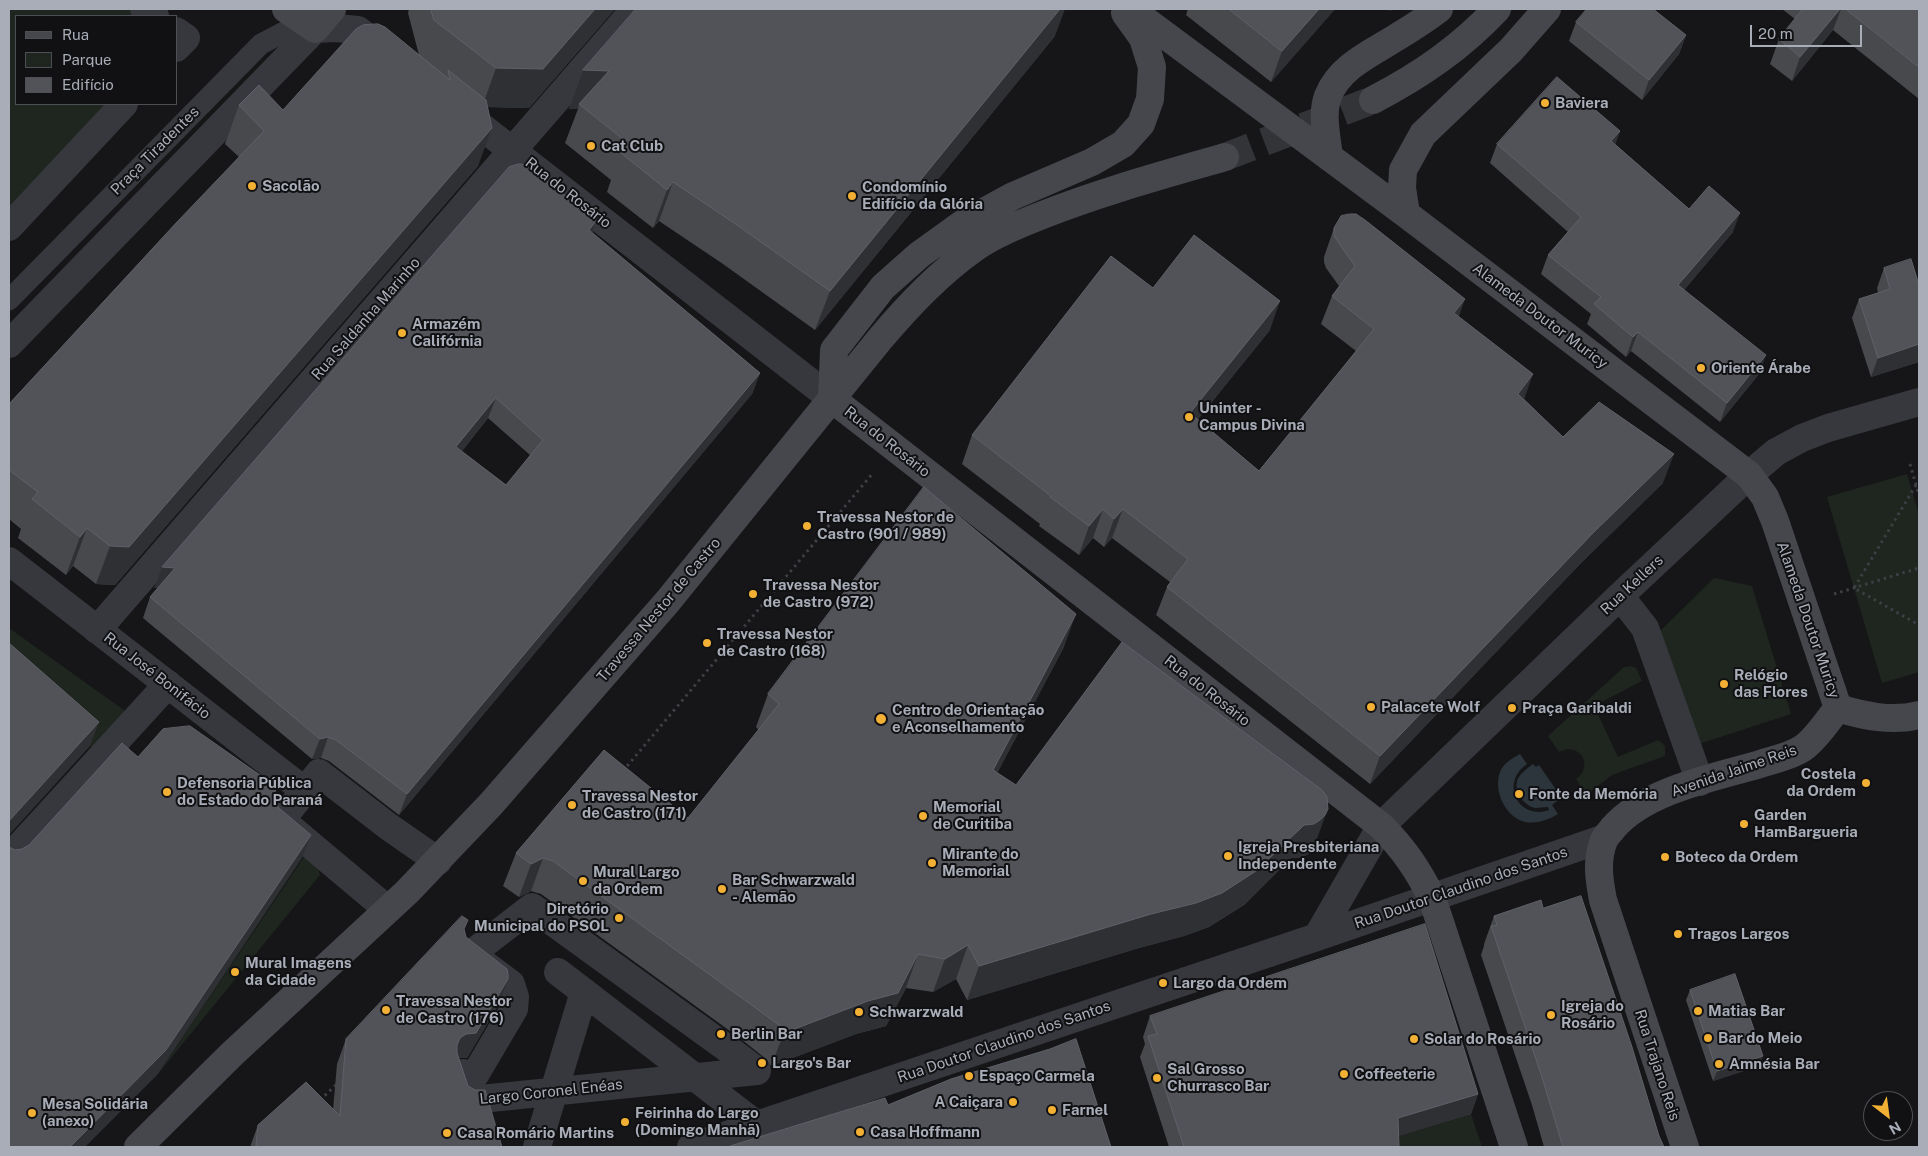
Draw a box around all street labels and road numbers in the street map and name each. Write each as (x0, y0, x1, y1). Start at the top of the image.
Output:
street label: Praça Tiradentes (107, 103, 203, 199)
street label: Rua do Rosário (521, 154, 615, 232)
street label: Rua Saldanha Marinho (308, 254, 424, 384)
street label: Alameda Doutor Muricy (1469, 259, 1611, 373)
street label: Rua do Rosário (840, 403, 934, 481)
street label: Travessa Nestor de Castro (593, 534, 725, 686)
street label: Alameda Doutor Muricy (1773, 539, 1843, 701)
street label: Rua Kellers (1597, 551, 1667, 619)
street label: Rua José Bonifácio (100, 629, 214, 723)
street label: Rua do Rosário (1160, 652, 1254, 730)
street label: Avenida Jaime Reis (1669, 741, 1799, 801)
street label: Rua Doutor Claudino dos Santos (1352, 843, 1570, 933)
street label: Rua Doutor Claudino dos Santos (895, 997, 1113, 1087)
street label: Rua Trajano Reis (1631, 1007, 1683, 1123)
street label: Largo Coronel Enéas (479, 1076, 623, 1108)

